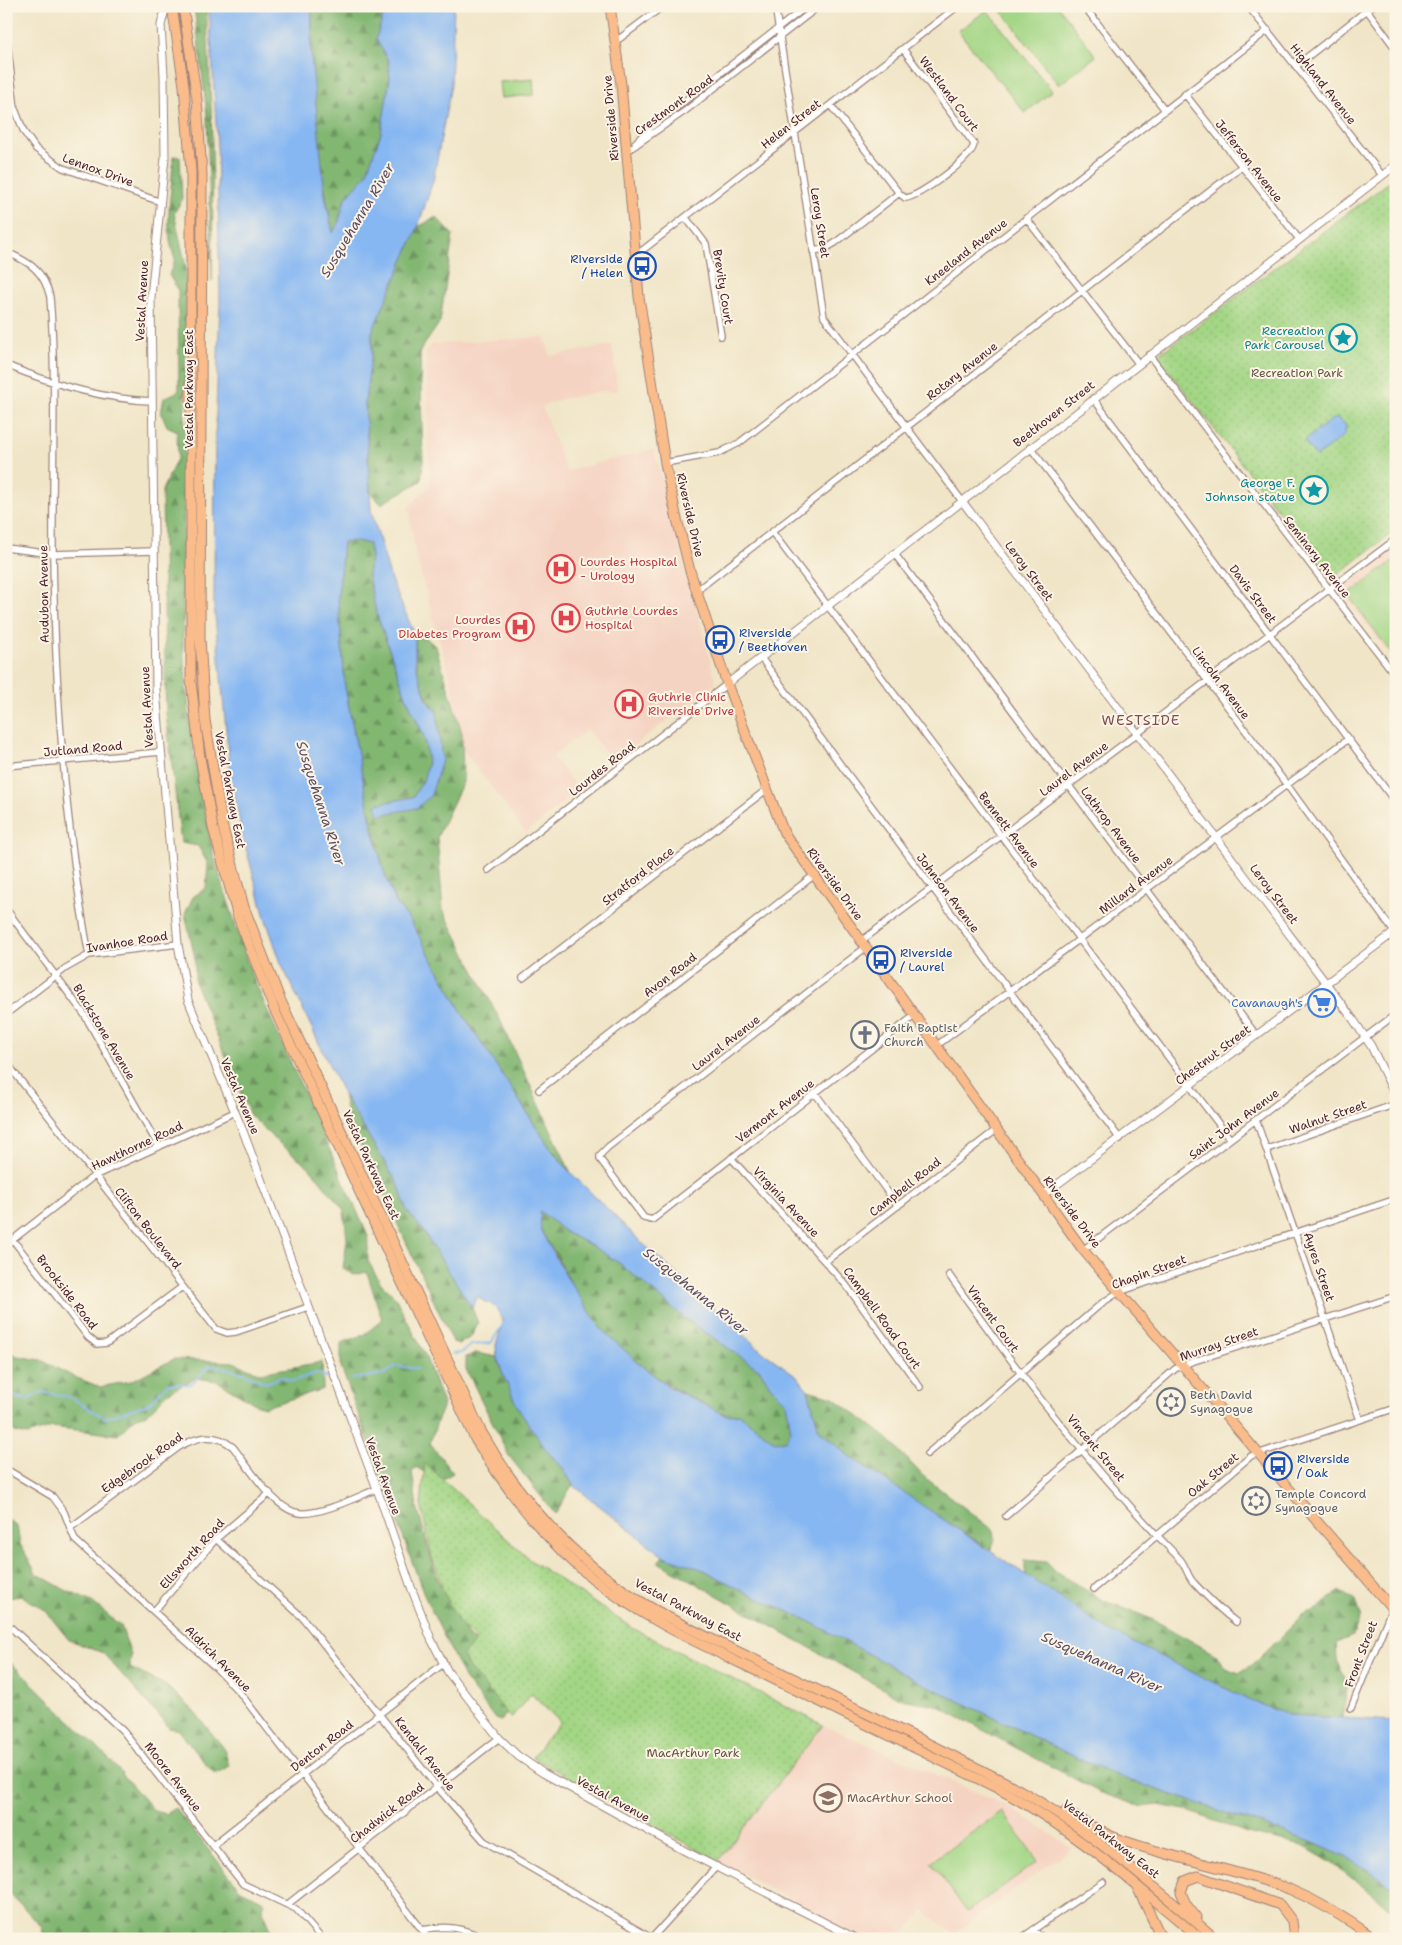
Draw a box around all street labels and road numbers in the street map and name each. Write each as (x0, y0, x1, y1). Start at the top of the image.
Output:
street label: Highland Avenue (1286, 40, 1360, 128)
street label: Westland Court (915, 53, 983, 135)
street label: Crestmont Road (631, 71, 717, 139)
street label: Riverside Drive (599, 74, 623, 162)
street label: Helen Street (758, 95, 824, 153)
street label: Jefferson Avenue (1212, 116, 1286, 206)
street label: Lennox Drive (60, 150, 136, 190)
street label: Leroy Street (807, 186, 833, 260)
street label: Kneeland Avenue (921, 215, 1011, 289)
street label: Brevity Court (709, 248, 737, 326)
street label: Vestal Avenue (132, 259, 152, 342)
street label: Vestal Parkway East (181, 329, 197, 449)
street label: Rotary Avenue (923, 338, 1001, 404)
street label: Beethoven Street (1010, 377, 1098, 451)
street label: Riverside Drive (673, 471, 708, 559)
street label: Seminary Avenue (1280, 513, 1354, 601)
street label: Leroy Street (1001, 538, 1057, 604)
street label: Audubon Avenue (35, 545, 53, 643)
street label: Davis Street (1226, 561, 1280, 627)
street label: Lincoln Avenue (1188, 643, 1254, 723)
street label: Vestal Avenue (137, 665, 157, 748)
street label: Vestal Parkway East (211, 730, 249, 850)
street label: Jutland Road (43, 738, 124, 760)
street label: Lourdes Road (566, 738, 639, 800)
street label: Laurel Avenue (1036, 738, 1112, 800)
street label: Lathrop Avenue (1077, 784, 1145, 867)
street label: Bennett Avenue (975, 789, 1043, 872)
street label: Stratford Place (599, 843, 678, 909)
street label: Riverside Drive (803, 844, 867, 924)
street label: Johnson Avenue (913, 850, 983, 936)
street label: Millard Avenue (1096, 852, 1176, 918)
street label: Leroy Street (1246, 861, 1302, 927)
street label: Ivanhoe Road (85, 928, 169, 956)
street label: Avon Road (640, 949, 700, 1001)
street label: Blackstone Avenue (69, 981, 139, 1083)
street label: Laurel Avenue (689, 1011, 764, 1075)
street label: Chestnut Street (1172, 1021, 1254, 1089)
street label: Vestal Avenue (217, 1055, 263, 1137)
street label: Vermont Avenue (732, 1075, 818, 1147)
street label: Saint John Avenue (1186, 1085, 1283, 1163)
street label: Walnut Street (1287, 1096, 1369, 1138)
street label: Vestal Parkway East (339, 1108, 403, 1222)
street label: Hawthorne Road (89, 1118, 186, 1174)
street label: Campbell Road (866, 1154, 944, 1220)
street label: Virginia Avenue (749, 1163, 823, 1241)
street label: Riverside Drive (1040, 1173, 1104, 1251)
street label: Clifton Boulevard (111, 1184, 185, 1272)
street label: Ayres Street (1300, 1230, 1338, 1304)
street label: Brookside Road (33, 1251, 101, 1333)
street label: Chapin Street (1109, 1251, 1189, 1293)
street label: Campbell Road Court (839, 1264, 925, 1372)
street label: Vincent Court (963, 1282, 1023, 1356)
street label: Murray Street (1178, 1323, 1260, 1365)
street label: Vincent Street (1063, 1411, 1129, 1485)
street label: Edgebrook Road (98, 1429, 186, 1497)
street label: Vestal Avenue (361, 1435, 405, 1517)
street label: Oak Street (1184, 1449, 1242, 1501)
street label: Ellsworth Road (156, 1515, 228, 1593)
street label: Vestal Parkway East (632, 1575, 744, 1645)
street label: Front Street (1341, 1618, 1381, 1690)
street label: Aldrich Avenue (181, 1622, 255, 1696)
street label: Kendall Avenue (391, 1714, 459, 1795)
street label: Denton Road (287, 1716, 357, 1776)
street label: Moore Avenue (141, 1739, 205, 1815)
street label: Vestal Avenue (573, 1772, 653, 1826)
street label: Chadwick Road (347, 1779, 428, 1847)
street label: Vestal Parkway East (1059, 1796, 1163, 1882)

